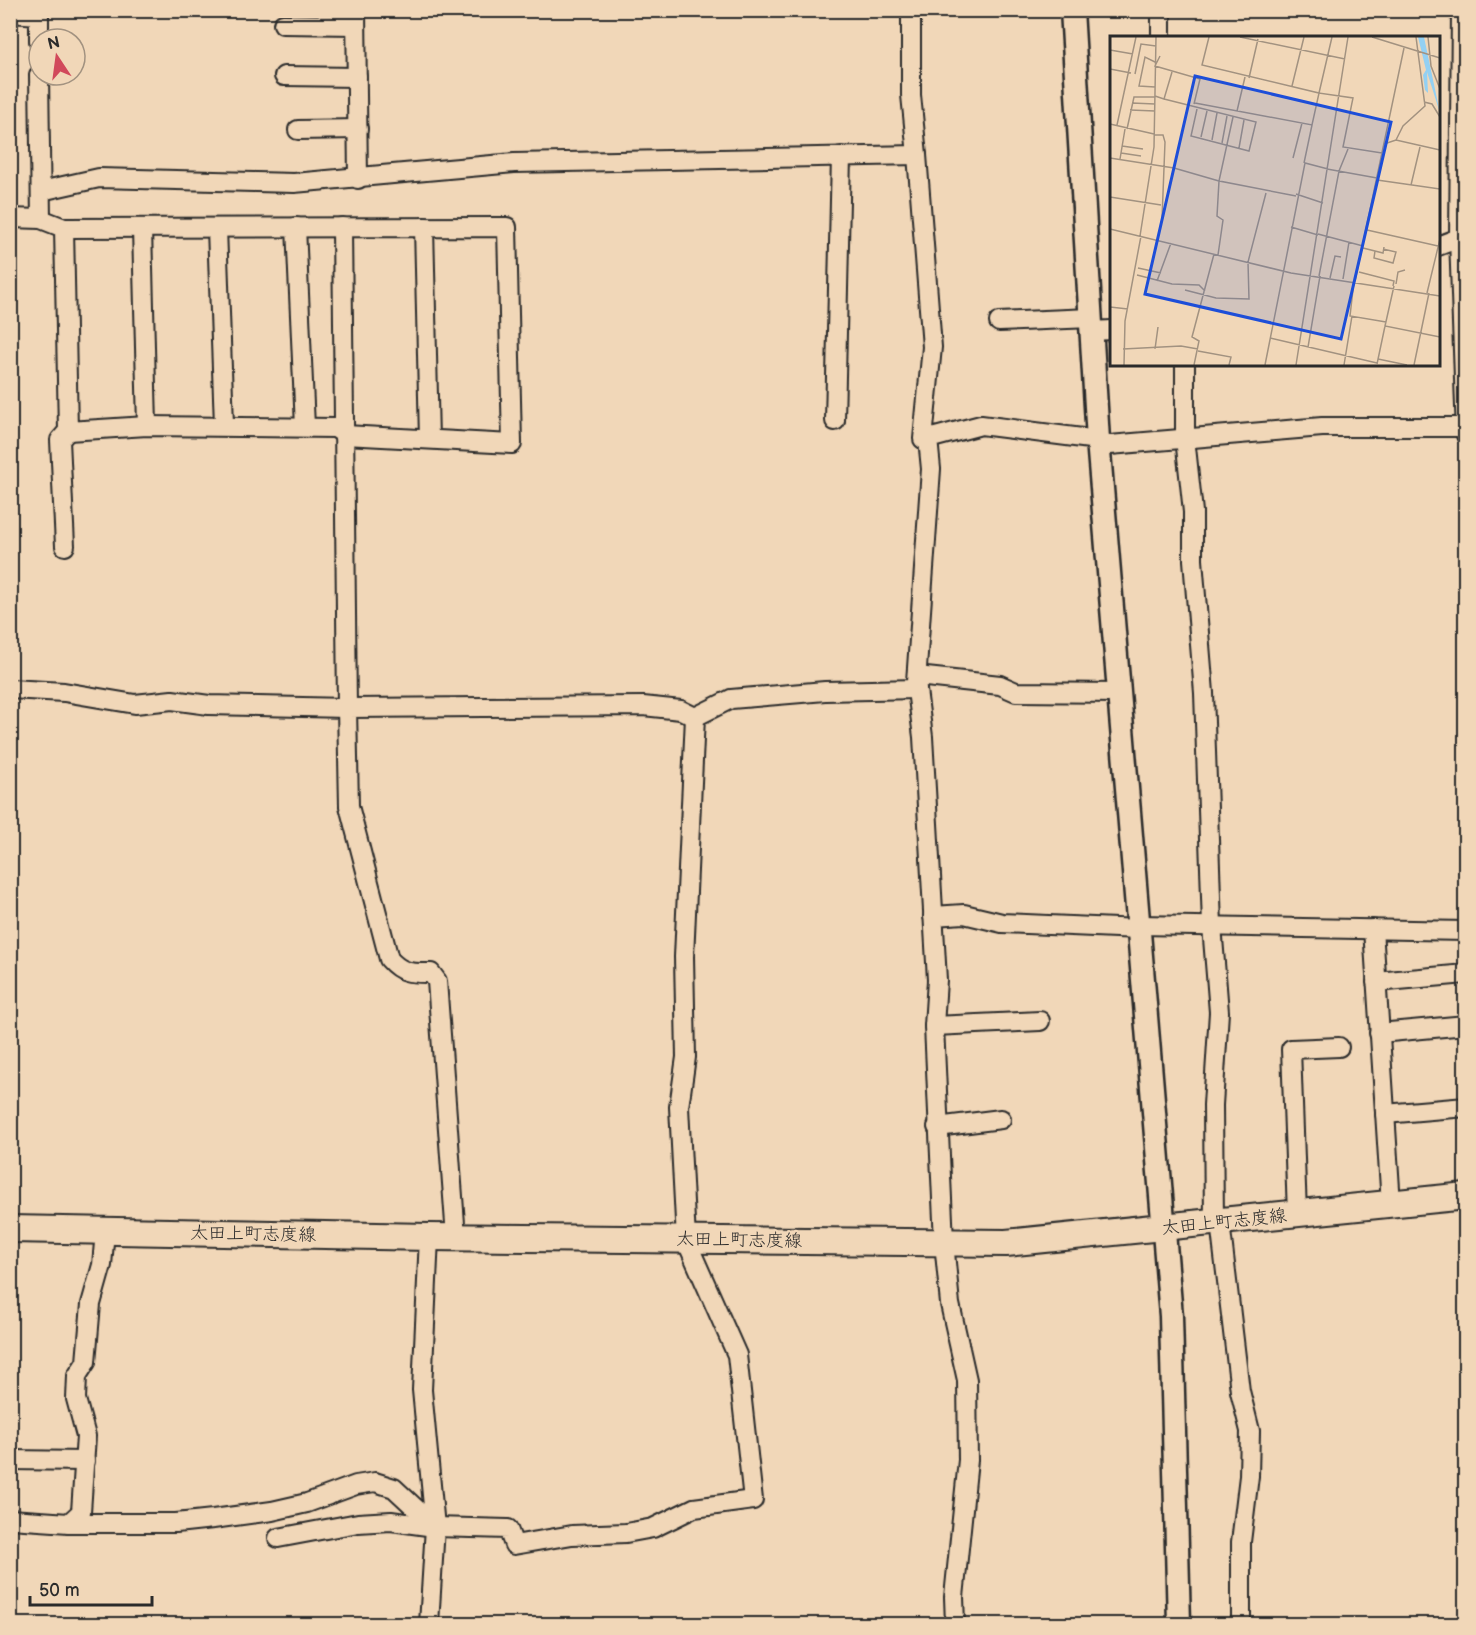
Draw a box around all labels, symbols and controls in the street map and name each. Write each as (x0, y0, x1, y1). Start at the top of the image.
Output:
north arrow (27, 27, 87, 87)
text: N (46, 33, 62, 54)
inset map (1110, 36, 1440, 366)
street label: 太田上町志度線 (1160, 1205, 1288, 1239)
street label: 太田上町志度線 (190, 1222, 316, 1246)
street label: 太田上町志度線 (676, 1228, 802, 1252)
scale bar (30, 1569, 152, 1607)
text: 50 m (39, 1580, 80, 1601)

